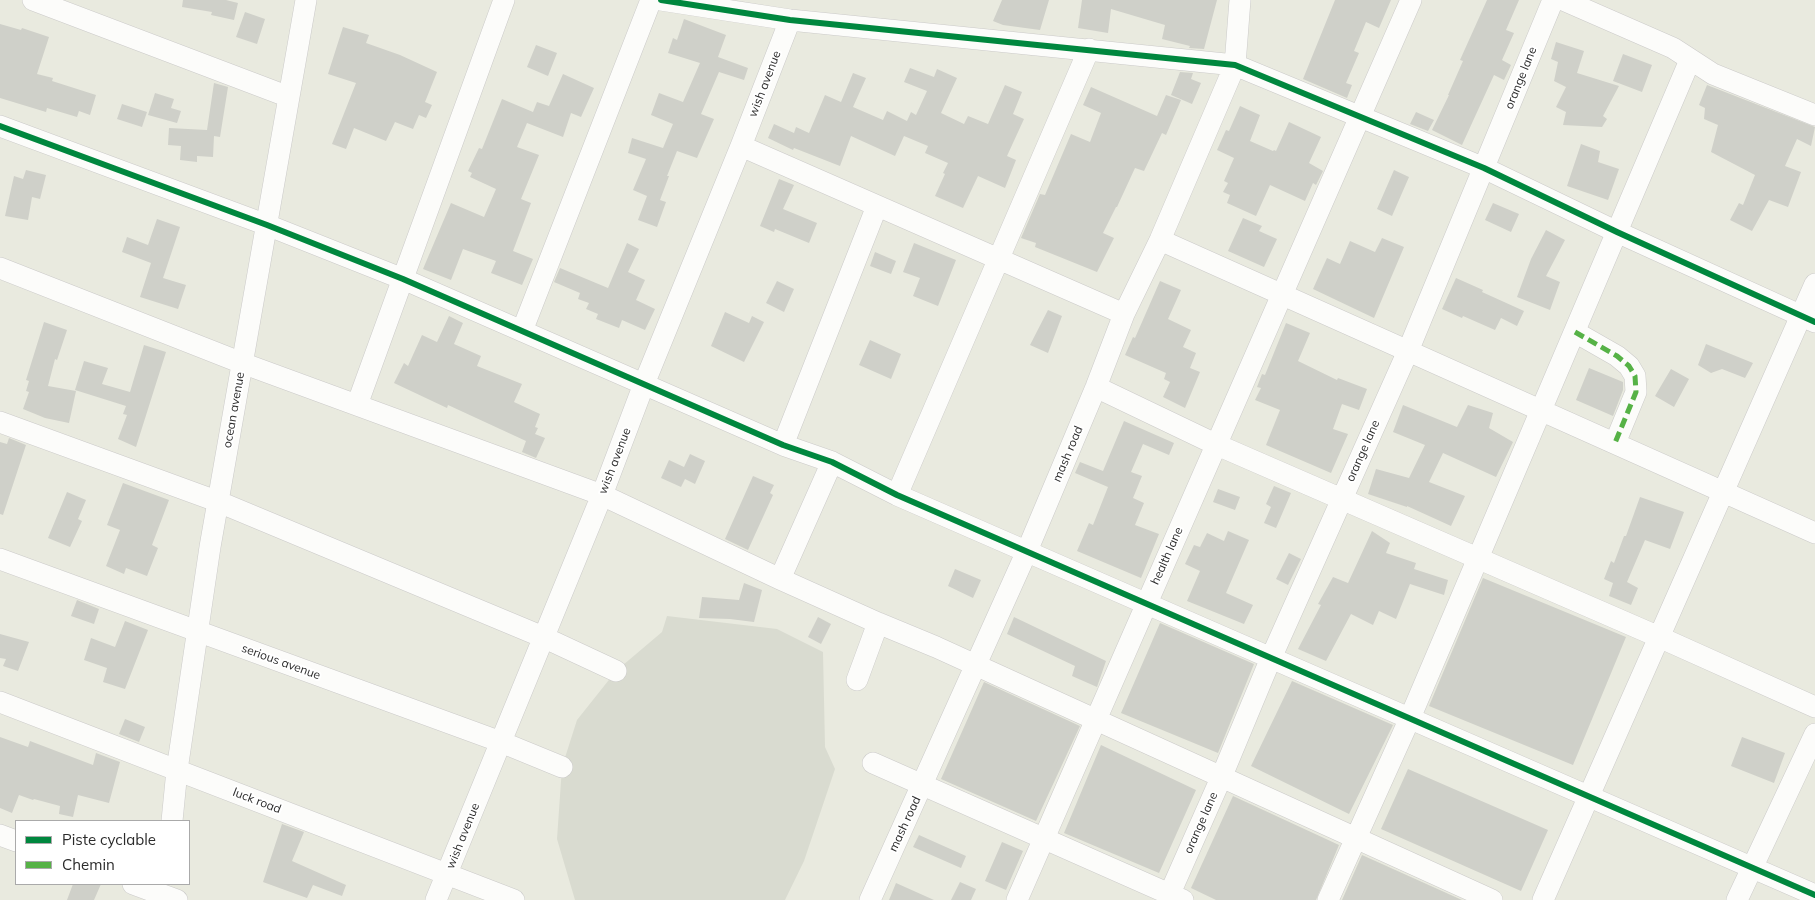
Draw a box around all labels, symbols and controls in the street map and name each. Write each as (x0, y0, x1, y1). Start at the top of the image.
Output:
street label: orange lane (1502, 45, 1540, 111)
street label: wish avenue (746, 49, 784, 119)
street label: ocean avenue (220, 371, 248, 449)
street label: orange lane (1343, 418, 1383, 484)
street label: mash road (1050, 424, 1086, 484)
street label: wish avenue (596, 426, 634, 496)
street label: health lane (1148, 525, 1186, 587)
street label: serious avenue (240, 641, 322, 683)
street label: luck road (231, 785, 283, 817)
street label: orange lane (1181, 790, 1221, 856)
street label: mash road (886, 794, 924, 854)
street label: wish avenue (443, 801, 483, 871)
legend (15, 820, 190, 885)
text: Piste cyclable (62, 830, 156, 849)
text: Chemin (62, 855, 115, 874)

